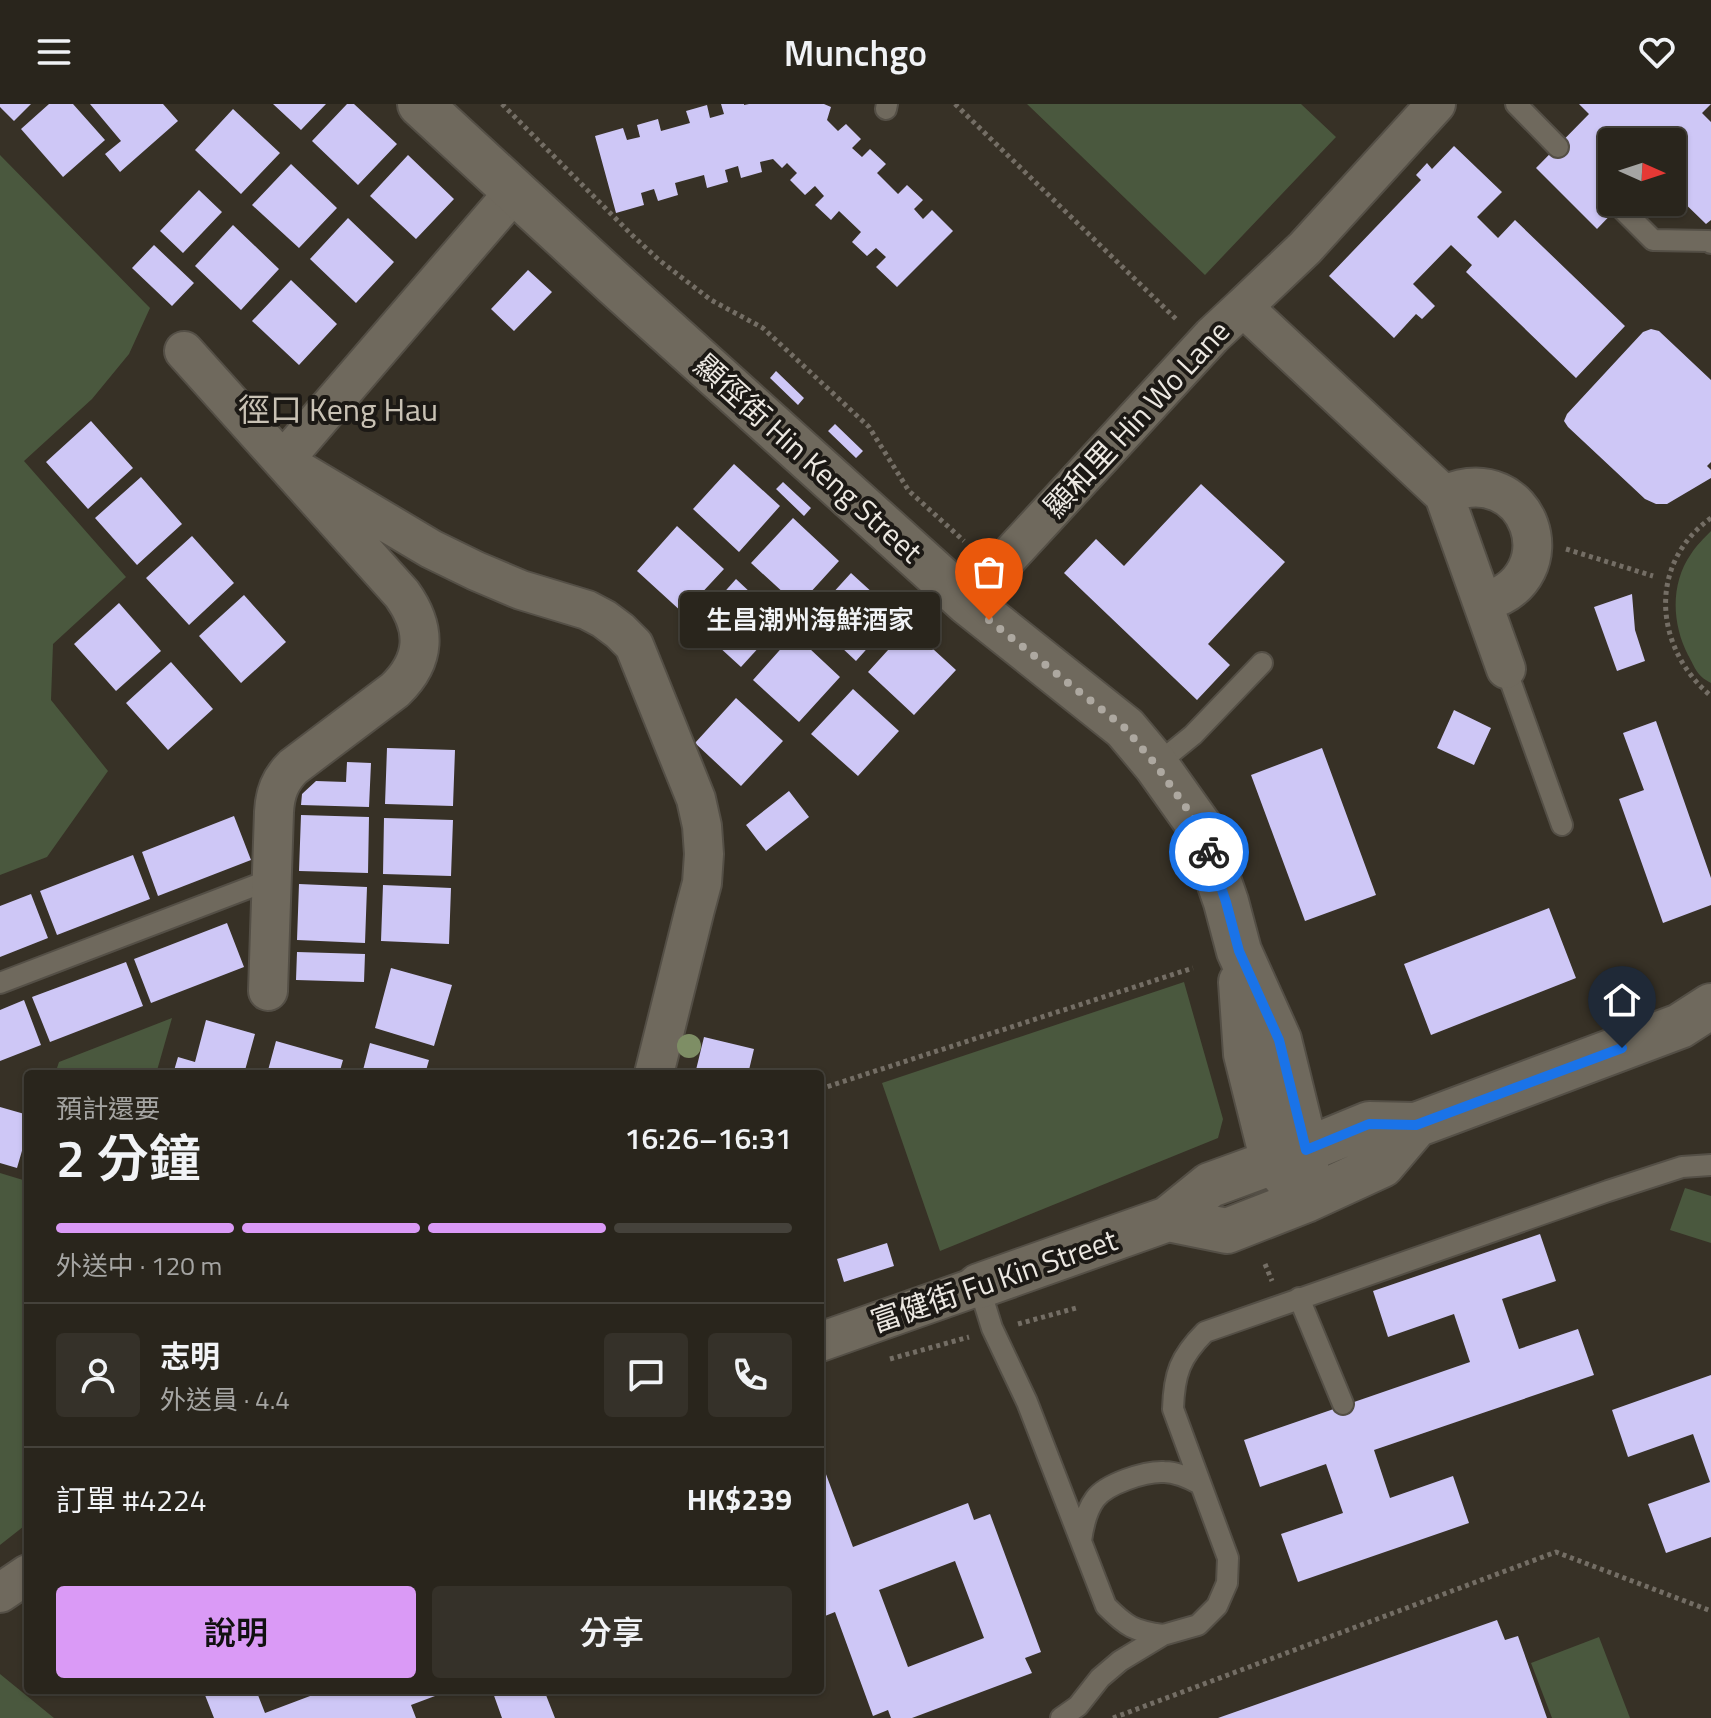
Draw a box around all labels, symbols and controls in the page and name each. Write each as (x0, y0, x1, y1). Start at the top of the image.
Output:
text: Munchgo (784, 25, 927, 80)
icon: menu (32, 30, 76, 74)
icon: heart (1635, 30, 1679, 74)
north arrow (1598, 128, 1686, 216)
map controls (1598, 128, 1686, 216)
street label: 顯和里 Hin Wo Lane (1032, 309, 1240, 527)
street label: 顯徑街 Hin Keng Street (684, 343, 933, 574)
district label: 徑口 Keng Hau (238, 385, 438, 433)
pin (955, 538, 1023, 620)
icon: bag (967, 550, 1011, 594)
callout: 生昌潮州海鮮酒家 (681, 592, 941, 648)
text: 生昌潮州海鮮酒家 (706, 600, 914, 639)
courier (1169, 812, 1249, 892)
icon: bike (1187, 830, 1231, 874)
pin (1588, 966, 1656, 1048)
icon: home (1600, 978, 1644, 1022)
text: 預計還要 (56, 1089, 160, 1128)
text: 16:26–16:31 (625, 1115, 792, 1161)
text: 2 分鐘 (56, 1118, 201, 1197)
street label: 富健街 Fu Kin Street (864, 1216, 1124, 1344)
text: 外送中 · 120 m (56, 1246, 222, 1285)
button: person (56, 1333, 140, 1417)
text: 志明 (160, 1333, 220, 1379)
button: chat (604, 1333, 688, 1417)
button: phone (708, 1333, 792, 1417)
text: 外送員 · 4.4 (160, 1380, 290, 1419)
text: HK$239 (687, 1476, 792, 1522)
text: 訂單 #4224 (56, 1477, 207, 1523)
button: 說明 (56, 1586, 416, 1678)
button: 分享 (432, 1586, 792, 1678)

